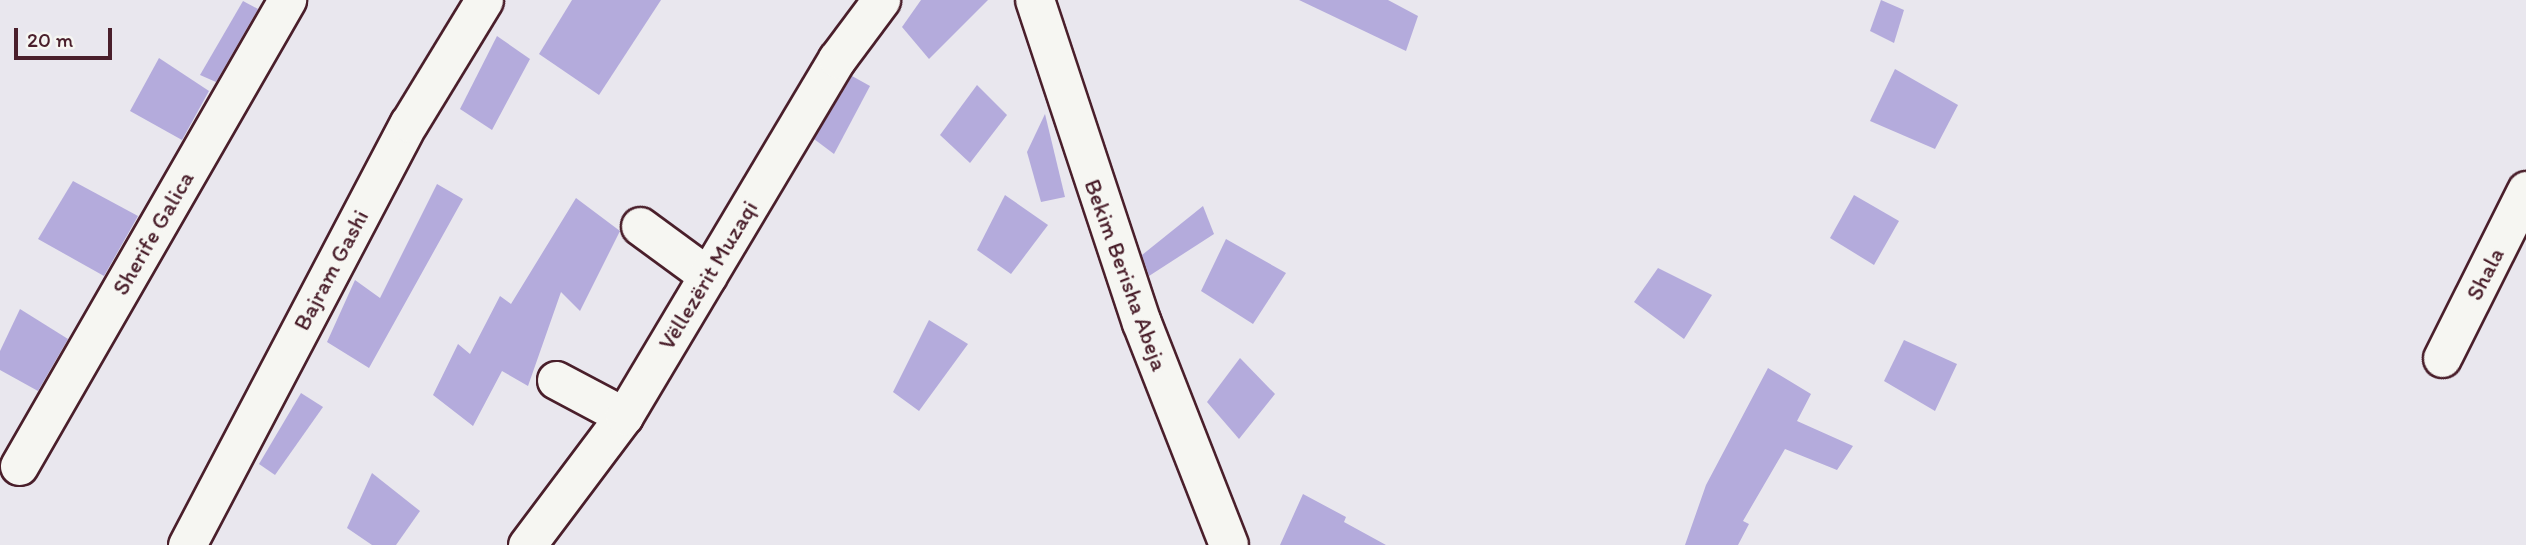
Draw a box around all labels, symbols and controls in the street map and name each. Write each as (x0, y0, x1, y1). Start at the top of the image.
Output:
scale bar (18, 14, 116, 58)
text: 20 m (27, 27, 73, 52)
street label: Sherife Galica (106, 166, 200, 300)
street label: Bekim Berisha Abeja (1078, 175, 1174, 375)
street label: Vëllezërit Muzaqi (653, 196, 763, 354)
street label: Bajram Gashi (288, 205, 374, 335)
street label: Shala (2460, 243, 2510, 305)

